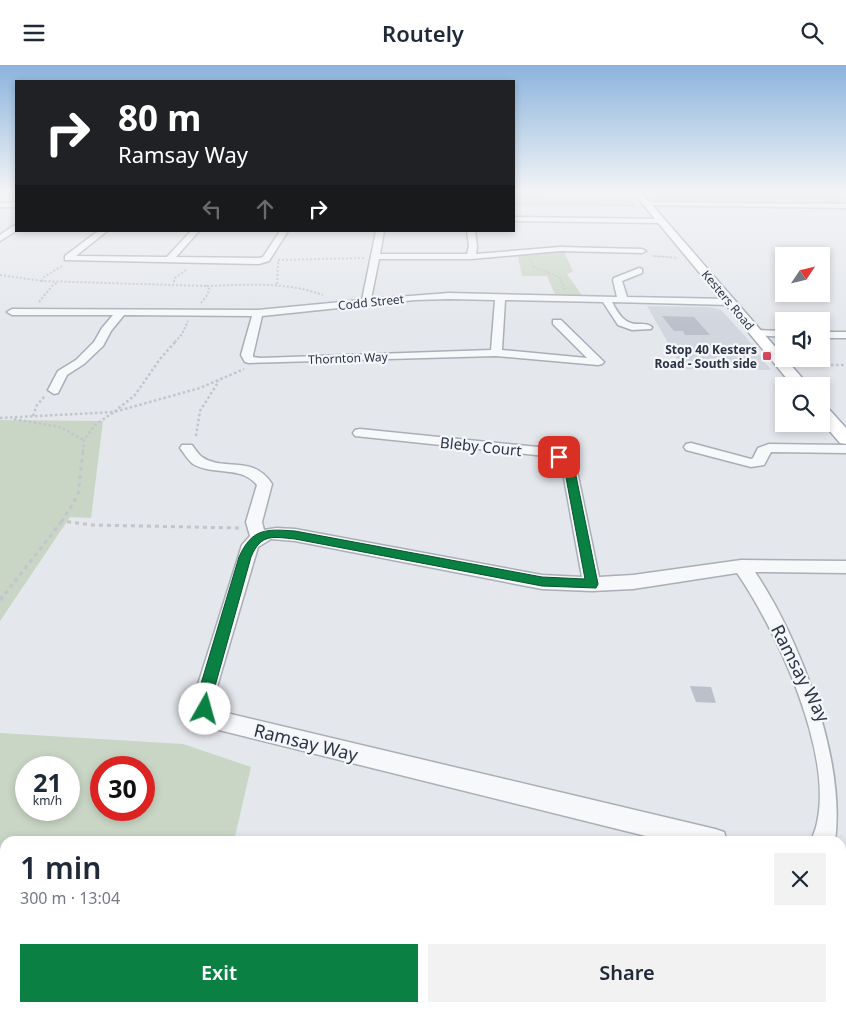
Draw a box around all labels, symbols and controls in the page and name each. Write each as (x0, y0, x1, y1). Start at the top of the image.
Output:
text: Routely (382, 18, 464, 48)
icon: menu (20, 19, 48, 47)
icon: search (798, 19, 826, 47)
text: 80 m (118, 94, 201, 141)
icon: right (35, 100, 100, 165)
text: Ramsay Way (118, 139, 248, 169)
icon: left (198, 195, 226, 223)
icon: ahead (251, 195, 279, 223)
icon: right (304, 195, 332, 223)
north arrow (775, 247, 830, 303)
map controls (775, 247, 830, 432)
street label: Kesters Road (698, 266, 758, 334)
street label: Codd Street (337, 290, 405, 314)
button: sound (775, 312, 830, 367)
place label: Stop 40 Kesters Road - South side (654, 341, 757, 372)
street label: Thornton Way (308, 348, 389, 368)
marker: Stop 40 Kesters Road - South side (761, 350, 773, 362)
button: search (775, 377, 830, 432)
street label: Bleby Court (439, 432, 523, 460)
pin (538, 436, 580, 478)
icon: arrive (545, 443, 573, 471)
street label: Ramsay Way (766, 620, 836, 727)
position arrow (178, 682, 230, 734)
street label: Ramsay Way (251, 717, 361, 767)
speed limit sign: 30 (90, 756, 155, 821)
text: 21 (33, 765, 62, 799)
text: km/h (33, 792, 62, 809)
text: 1 min (20, 847, 101, 888)
button: close (774, 853, 826, 905)
text: 300 m · 13:04 (20, 887, 120, 909)
button: Exit (20, 944, 418, 1002)
button: Share (428, 944, 826, 1002)

